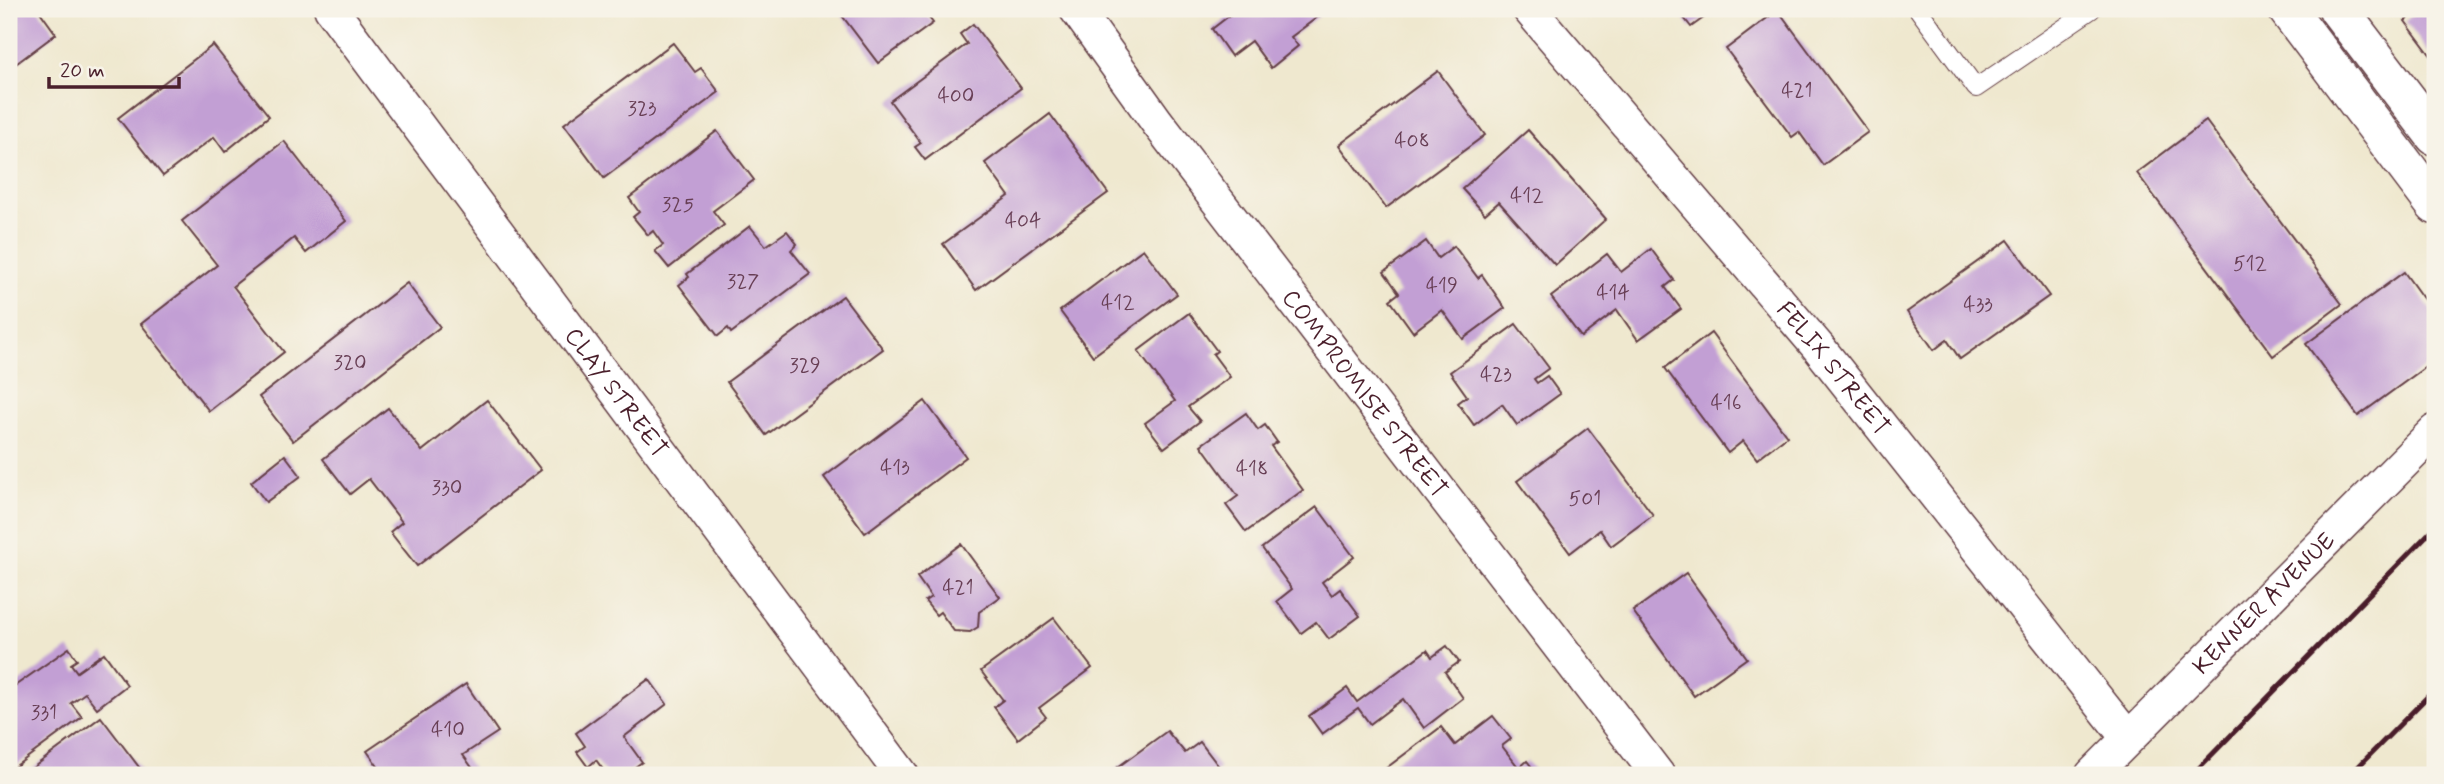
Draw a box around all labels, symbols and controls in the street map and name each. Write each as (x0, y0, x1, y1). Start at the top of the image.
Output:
scale bar (49, 46, 178, 90)
text: 20 m (60, 57, 105, 85)
house number: 421 (1781, 77, 1813, 105)
house number: 400 (938, 82, 974, 110)
house number: 323 (627, 95, 657, 123)
house number: 408 (1394, 127, 1430, 155)
house number: 412 (1510, 182, 1544, 210)
house number: 325 (662, 191, 694, 219)
house number: 404 (1005, 207, 1041, 235)
house number: 512 (2233, 250, 2267, 278)
house number: 327 (727, 268, 759, 296)
house number: 419 (1426, 272, 1458, 300)
house number: 414 (1596, 279, 1630, 307)
street label: COMPROMISE STREET (1274, 284, 1454, 505)
house number: 412 (1101, 289, 1135, 317)
house number: 433 (1963, 291, 1993, 319)
street label: FELIX STREET (1769, 295, 1896, 442)
street label: CLAY STREET (557, 322, 674, 464)
house number: 320 (333, 349, 367, 377)
house number: 329 (789, 352, 821, 380)
house number: 423 (1480, 361, 1512, 389)
house number: 416 (1710, 389, 1742, 417)
house number: 413 (880, 454, 910, 482)
house number: 418 (1236, 455, 1268, 483)
house number: 330 (432, 474, 463, 502)
house number: 501 (1569, 485, 1601, 513)
street label: KENNER AVENUE (2187, 526, 2343, 682)
house number: 421 (942, 574, 974, 602)
house number: 331 (31, 699, 57, 727)
house number: 410 (431, 716, 465, 744)

